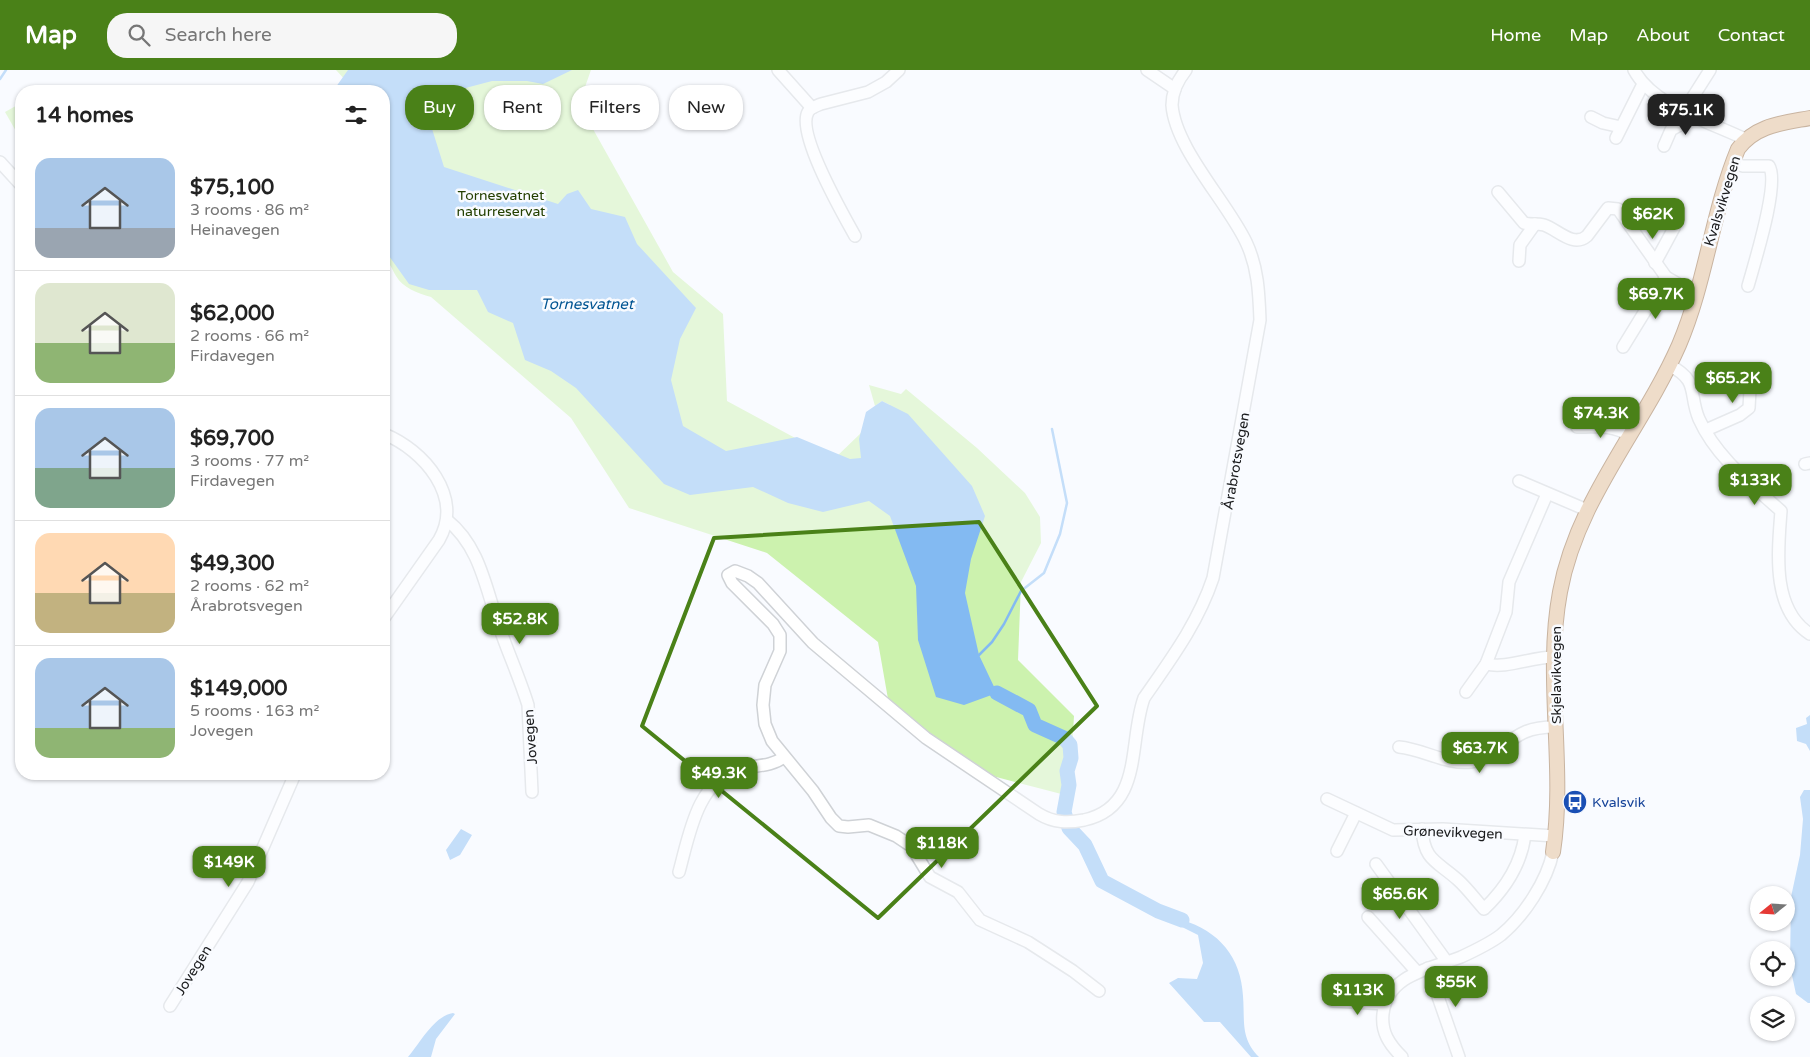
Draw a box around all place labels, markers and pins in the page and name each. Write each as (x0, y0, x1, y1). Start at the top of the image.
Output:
pin: $75.1K (1645, 93, 1727, 136)
pin: $62K (1623, 198, 1683, 240)
pin: $69.7K (1615, 278, 1697, 320)
pin: $65.2K (1692, 362, 1774, 404)
pin: $74.3K (1560, 396, 1642, 439)
pin: $133K (1720, 464, 1790, 506)
pin: $52.8K (479, 602, 561, 645)
pin: $63.7K (1439, 732, 1521, 774)
pin: $49.3K (678, 756, 760, 799)
bus stop icon: Kvalsvik (1562, 789, 1588, 815)
place label: Kvalsvik (1592, 794, 1646, 811)
pin: $118K (907, 826, 977, 869)
pin: $149K (194, 846, 264, 888)
pin: $65.6K (1359, 878, 1441, 920)
pin: $55K (1426, 966, 1486, 1008)
pin: $113K (1323, 974, 1393, 1016)

